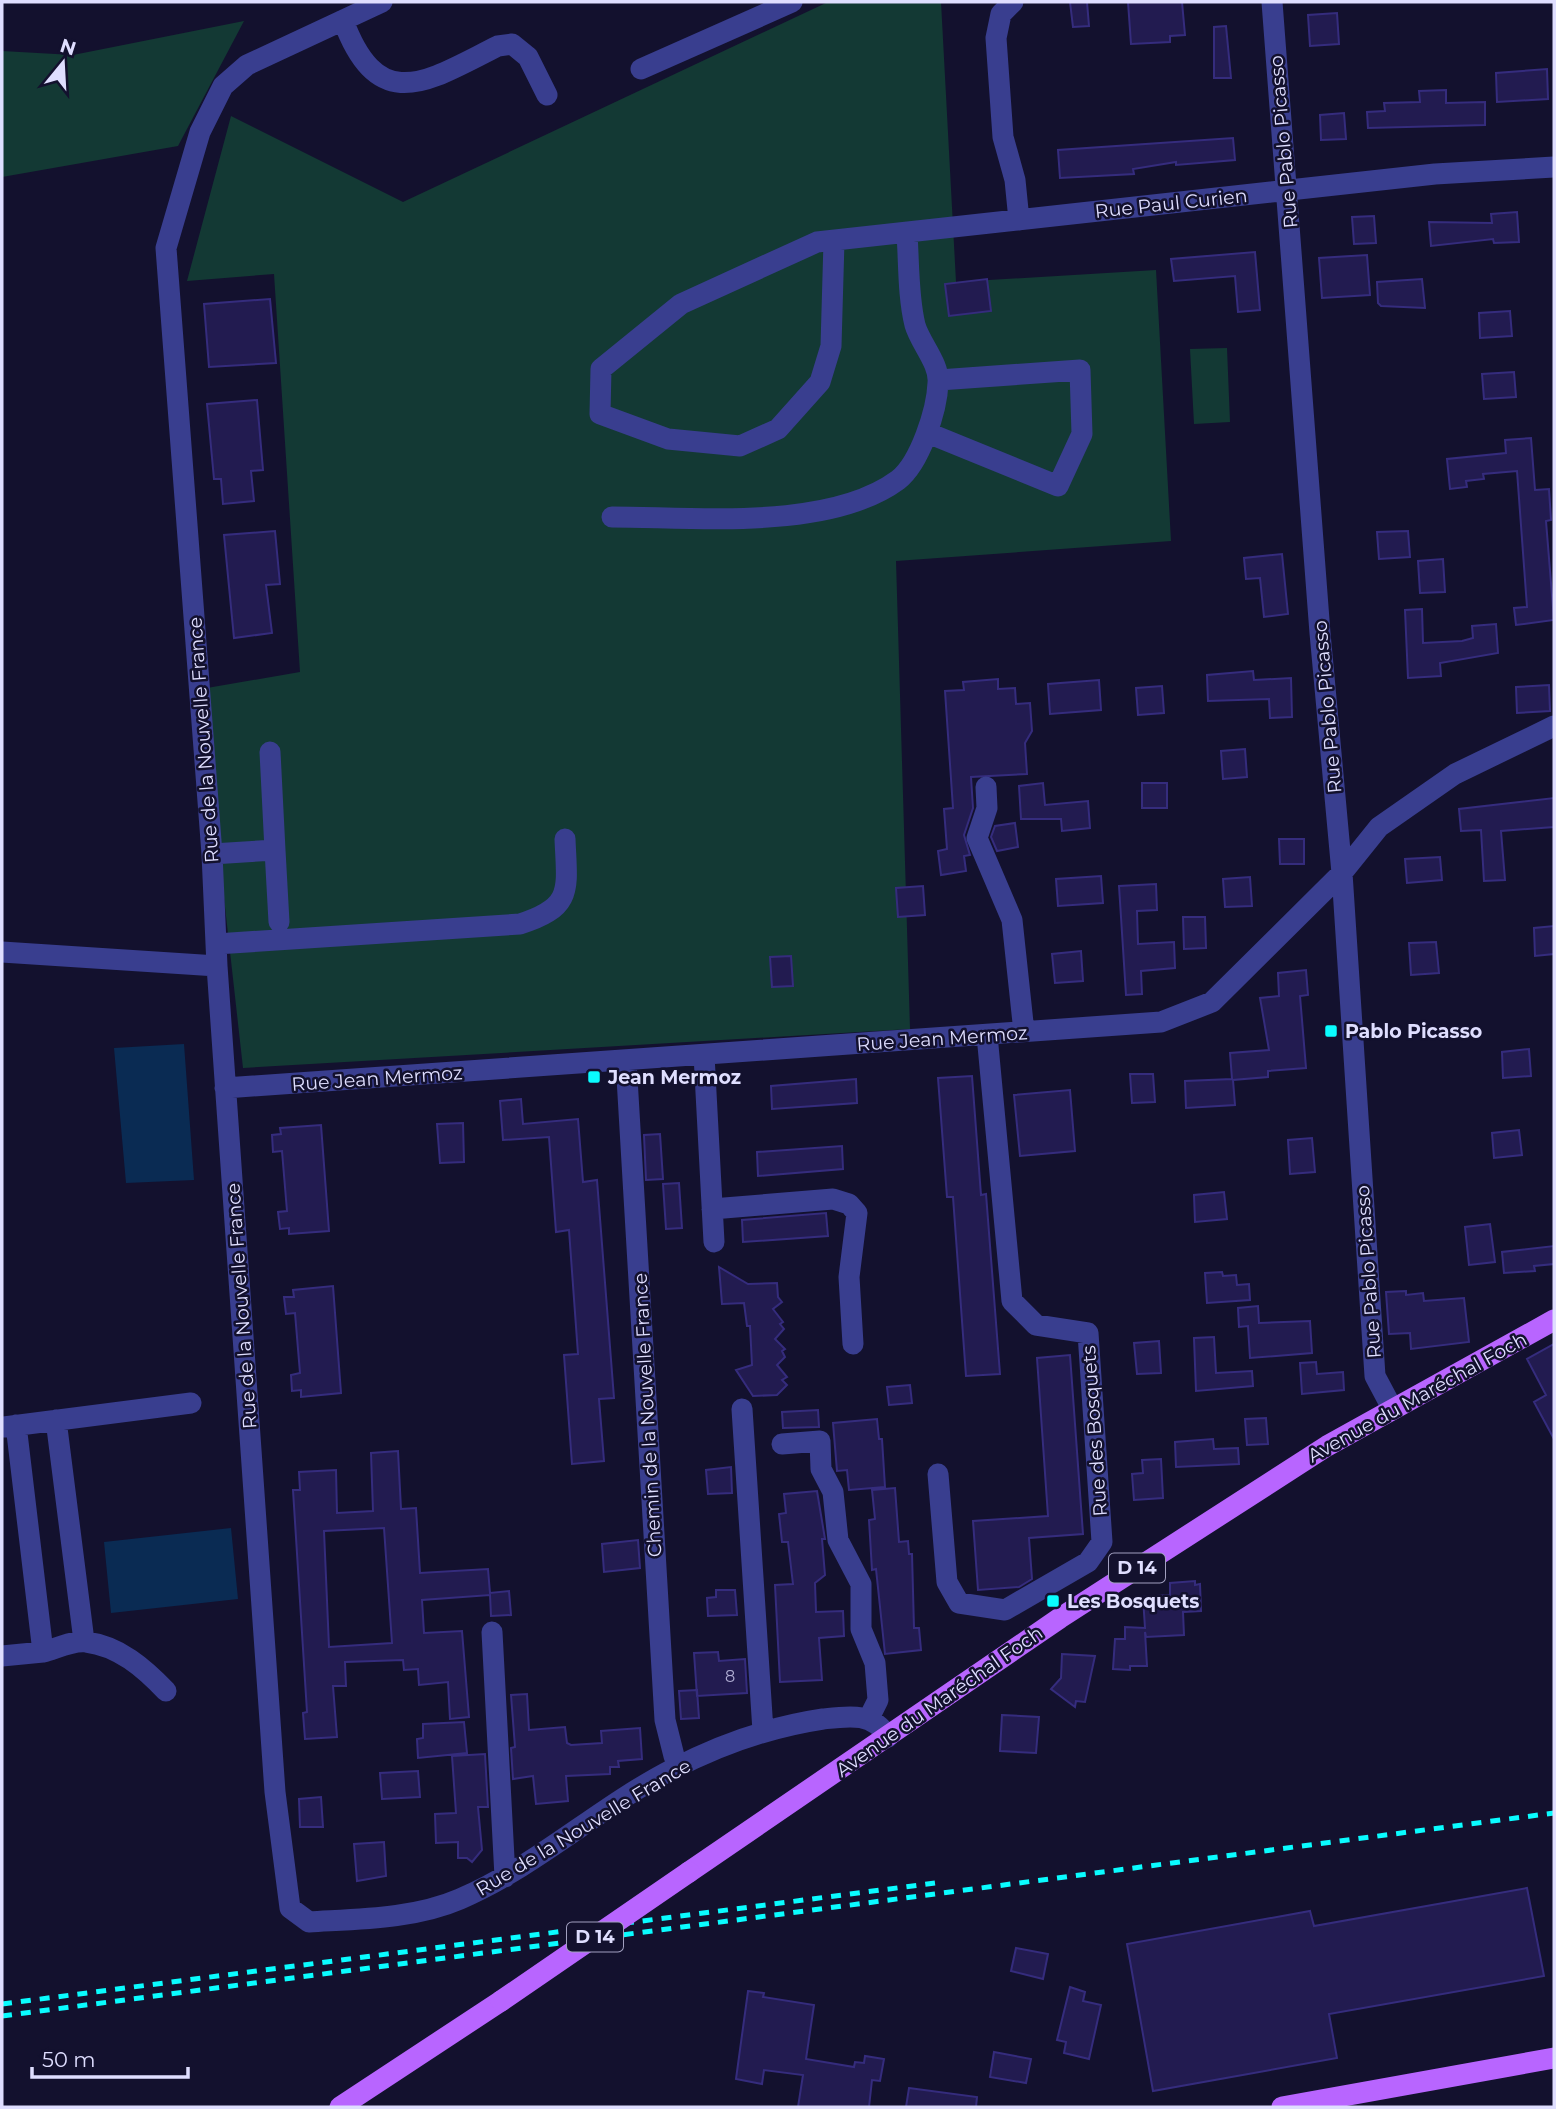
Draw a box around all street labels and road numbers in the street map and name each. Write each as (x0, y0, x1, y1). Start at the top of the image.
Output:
street label: Rue Pablo Picasso (1264, 54, 1303, 229)
street label: Rue Paul Curien (1094, 184, 1248, 223)
street label: Rue de la Nouvelle France (183, 616, 224, 864)
street label: Rue Pablo Picasso (1308, 619, 1347, 794)
street label: Rue Jean Mermoz (856, 1021, 1028, 1056)
street label: Rue Jean Mermoz (291, 1061, 463, 1096)
street label: Rue de la Nouvelle France (221, 1182, 262, 1430)
street label: Rue Pablo Picasso (1351, 1185, 1386, 1359)
street label: Chemin de la Nouvelle France (629, 1272, 666, 1558)
street label: Avenue du Maréchal Foch (1304, 1327, 1531, 1467)
street label: Rue des Bosquets (1077, 1345, 1112, 1517)
road number: D 14 (1109, 1554, 1165, 1582)
street label: Avenue du Maréchal Foch (831, 1621, 1047, 1782)
street label: Rue de la Nouvelle France (472, 1754, 695, 1901)
road number: D 14 (567, 1923, 623, 1952)

